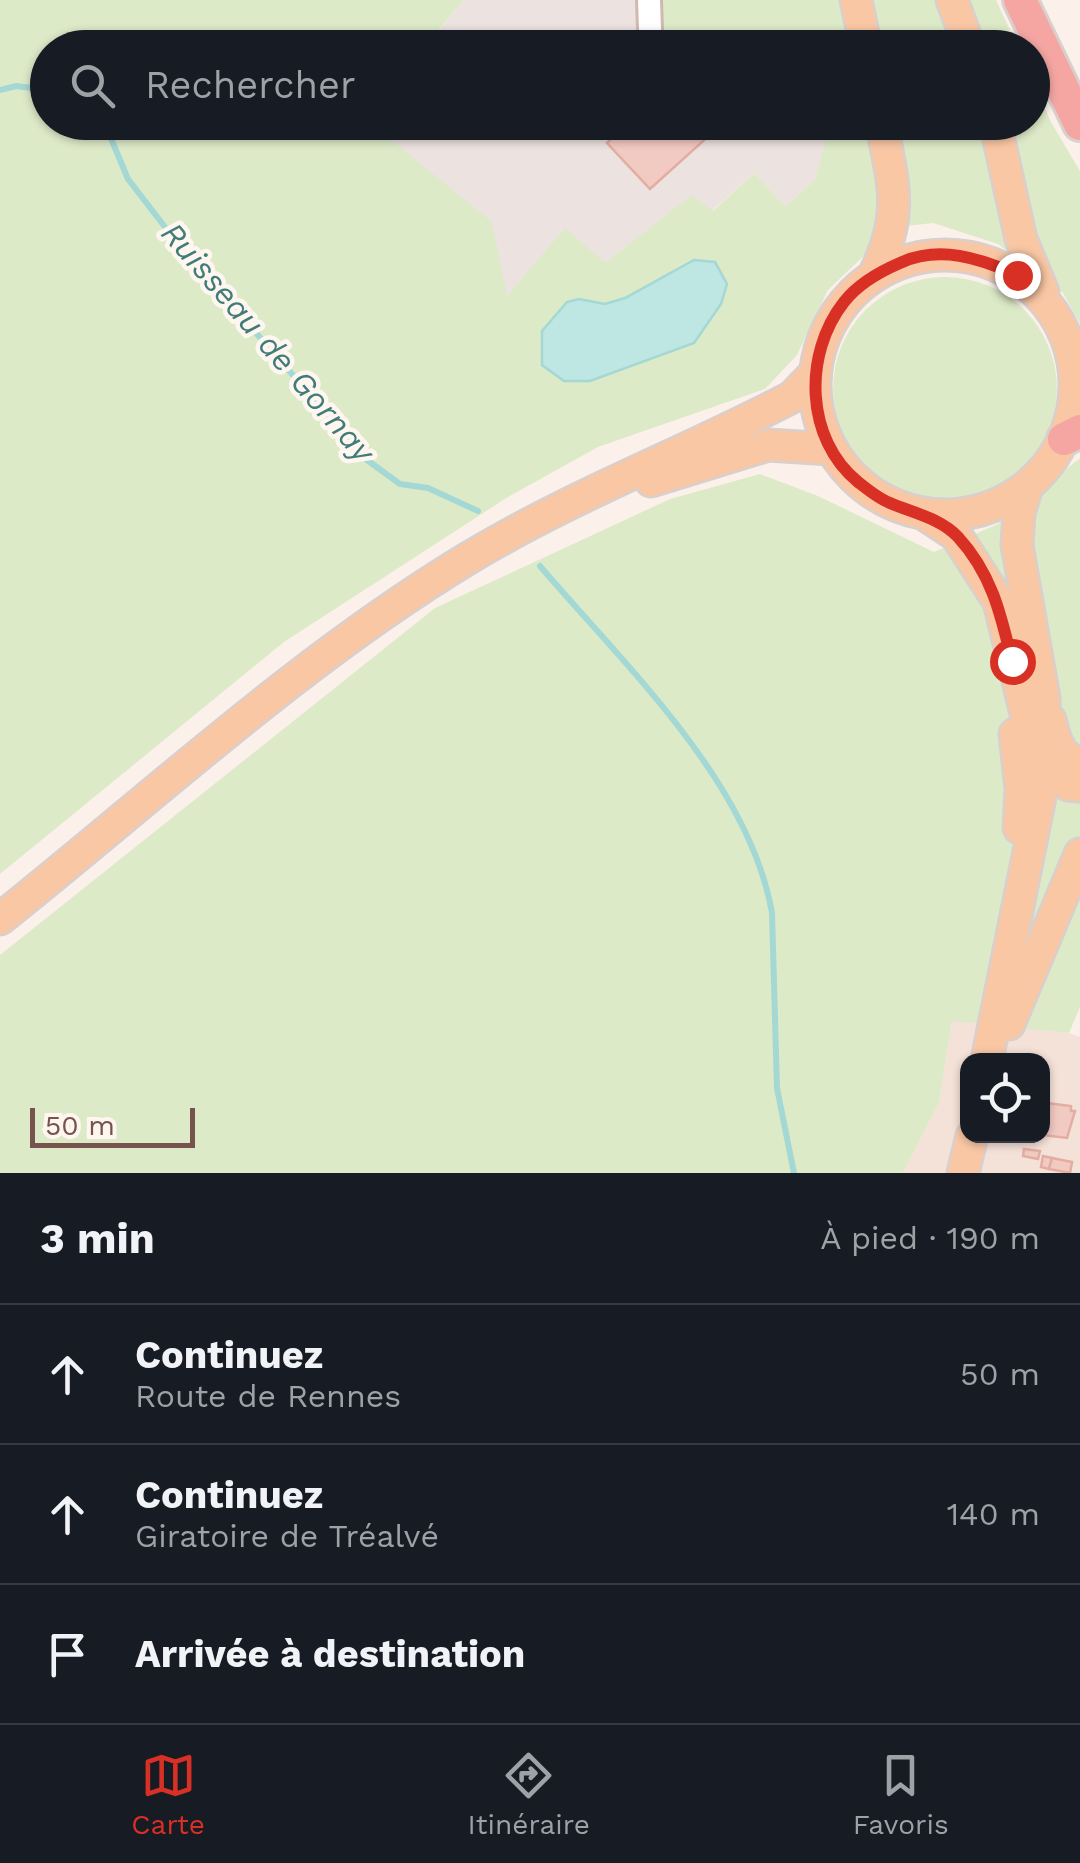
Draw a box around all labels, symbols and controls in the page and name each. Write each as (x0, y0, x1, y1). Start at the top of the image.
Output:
search box (30, 30, 1050, 140)
icon: search (65, 58, 120, 113)
text: Rechercher (145, 63, 355, 107)
water label: Ruisseau de Gornay (153, 214, 384, 471)
route end (995, 253, 1041, 299)
route start (990, 639, 1036, 685)
map controls (960, 1053, 1050, 1143)
button: locate (960, 1053, 1050, 1143)
scale bar (30, 1103, 195, 1148)
text: 50 m (45, 1109, 115, 1142)
text: 3 min (40, 1214, 155, 1263)
text: À pied · 190 m (820, 1219, 1040, 1257)
text: Continuez (135, 1333, 323, 1377)
icon: ahead (40, 1347, 95, 1402)
text: 50 m (960, 1355, 1040, 1393)
text: Route de Rennes (135, 1377, 401, 1415)
text: Continuez (135, 1473, 323, 1517)
icon: ahead (40, 1487, 95, 1542)
text: 140 m (947, 1495, 1040, 1533)
text: Giratoire de Tréalvé (135, 1517, 439, 1555)
icon: arrive (40, 1627, 95, 1682)
text: Arrivée à destination (135, 1632, 525, 1676)
tab: Carte (131, 1748, 205, 1841)
tab: Itinéraire (468, 1748, 590, 1841)
tab: Favoris (853, 1748, 949, 1841)

